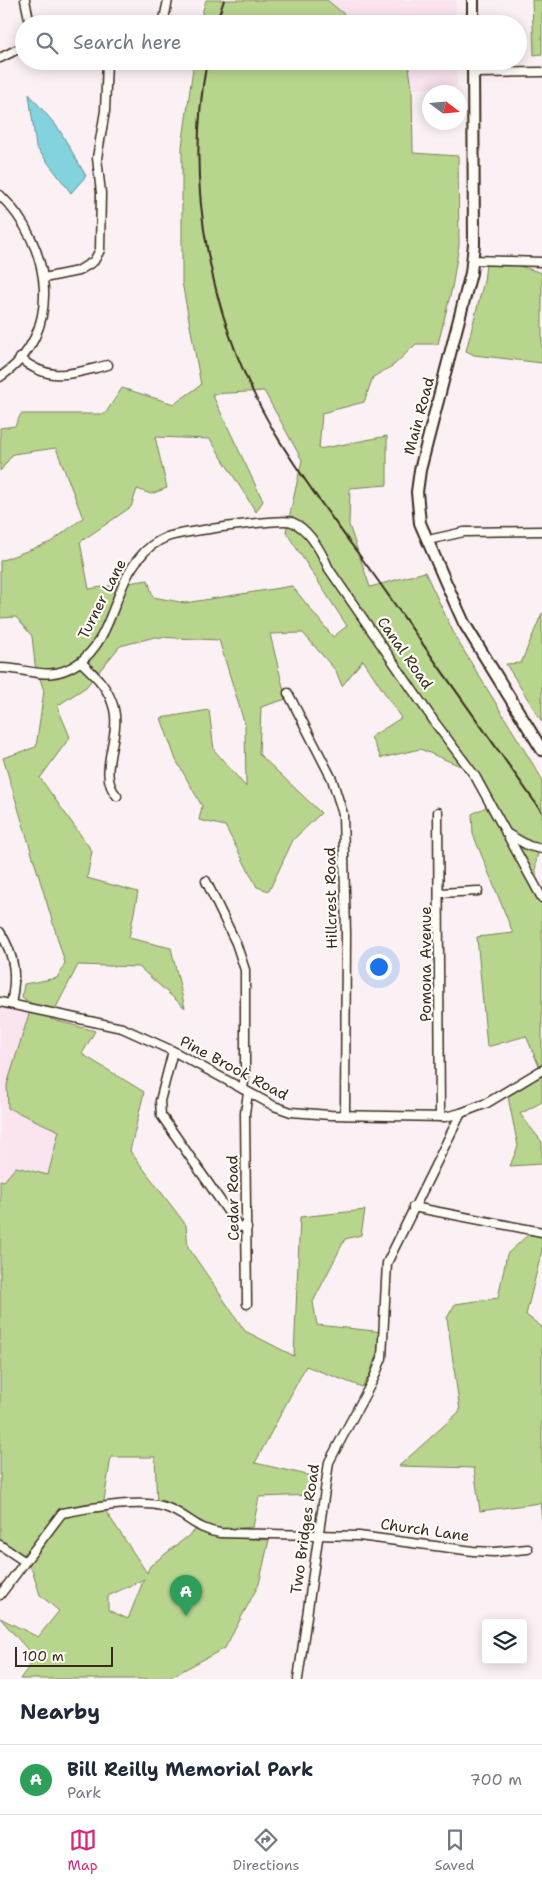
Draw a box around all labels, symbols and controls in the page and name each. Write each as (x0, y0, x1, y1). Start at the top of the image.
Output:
search box (15, 15, 527, 70)
icon: search (33, 29, 61, 57)
text: Search here (73, 30, 182, 55)
north arrow (422, 85, 467, 130)
street label: Main Road (399, 374, 439, 457)
street label: Turner Lane (73, 556, 131, 642)
street label: Canal Road (373, 613, 438, 694)
street label: Hillcrest Road (320, 846, 342, 949)
street label: Pomona Avenue (416, 906, 436, 1022)
your location (366, 954, 392, 980)
street label: Pine Brook Road (176, 1031, 292, 1105)
street label: Cedar Road (222, 1154, 244, 1241)
street label: Two Bridges Road (286, 1462, 324, 1595)
street label: Church Lane (379, 1514, 471, 1546)
pin: A (170, 1575, 202, 1616)
map controls (482, 1619, 527, 1664)
button: layers (482, 1619, 527, 1664)
scale bar (15, 1644, 112, 1667)
text: 100 m (22, 1647, 64, 1665)
text: Nearby (20, 1698, 100, 1726)
text: Bill Reilly Memorial Park (67, 1757, 313, 1782)
text: A (30, 1769, 42, 1790)
text: 700 m (470, 1769, 522, 1790)
text: Park (67, 1782, 101, 1803)
tab: Map (68, 1826, 98, 1874)
tab: Directions (233, 1826, 299, 1874)
tab: Saved (435, 1826, 474, 1874)

